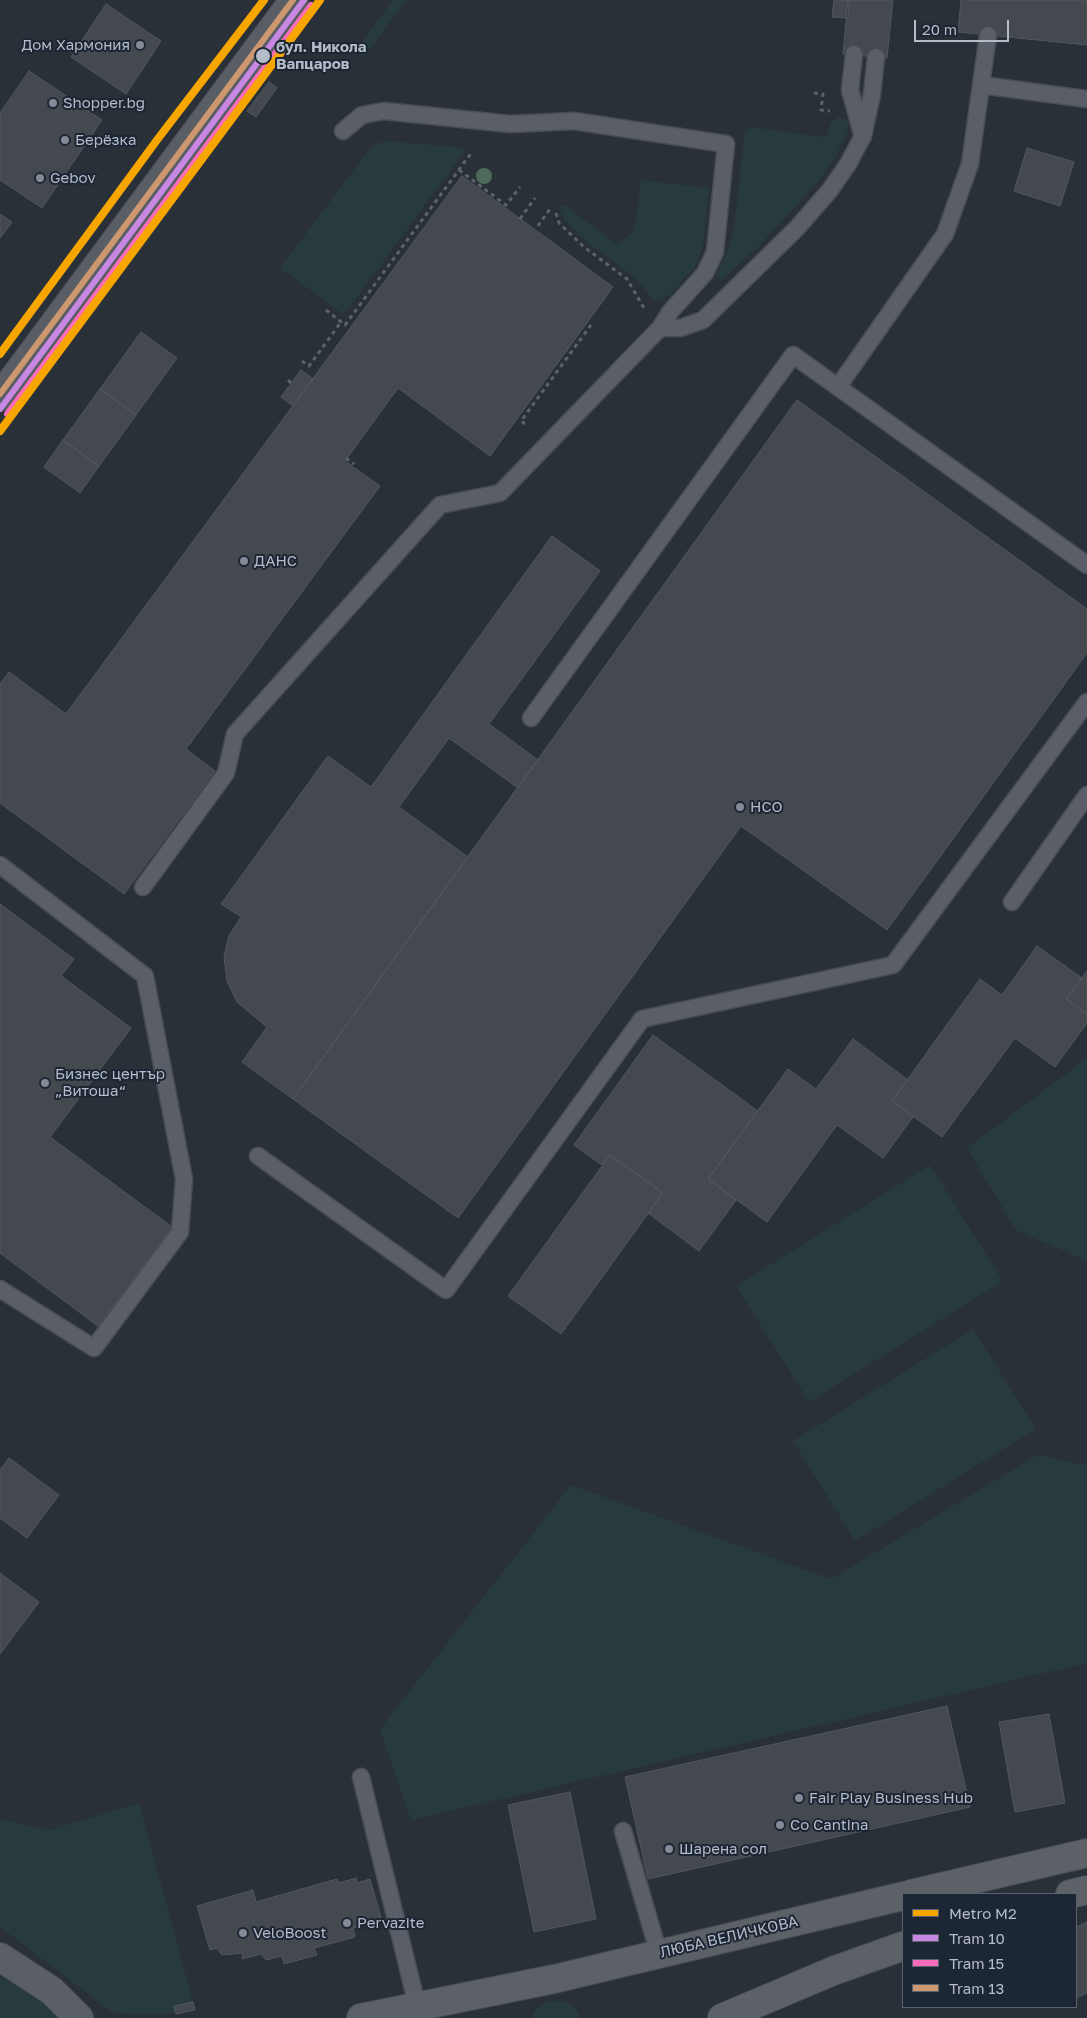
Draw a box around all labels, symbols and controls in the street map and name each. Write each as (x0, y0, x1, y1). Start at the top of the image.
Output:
scale bar (917, 10, 1012, 42)
text: 20 m (922, 20, 957, 38)
place label: Дом Хармония (22, 36, 130, 54)
place label: бул. Никола Вапцаров (276, 38, 366, 73)
marker: Дом Хармония (134, 39, 146, 51)
marker: бул. Никола Вапцаров (254, 47, 272, 65)
place label: Shopper.bg (63, 94, 145, 112)
marker: Shopper.bg (47, 97, 59, 109)
place label: Берёзка (75, 131, 136, 149)
marker: Берёзка (59, 134, 71, 146)
place label: Gebov (50, 169, 96, 187)
marker: Gebov (34, 172, 46, 184)
place label: ДАНС (254, 552, 297, 570)
marker: ДАНС (238, 555, 250, 567)
place label: НСО (750, 798, 783, 816)
marker: НСО (734, 801, 746, 813)
place label: Бизнес център „Витоша“ (55, 1065, 165, 1100)
marker: Бизнес център „Витоша“ (39, 1077, 51, 1089)
place label: Fair Play Business Hub (809, 1789, 973, 1807)
marker: Fair Play Business Hub (793, 1792, 805, 1804)
place label: Co Cantina (790, 1816, 868, 1834)
marker: Co Cantina (774, 1819, 786, 1831)
place label: Шарена сол (679, 1840, 767, 1858)
marker: Шарена сол (663, 1843, 675, 1855)
legend (902, 1893, 1077, 2008)
text: Metro M2 (949, 1904, 1017, 1922)
street label: ЛЮБА ВЕЛИЧКОВА (658, 1912, 800, 1962)
place label: Pervazite (357, 1914, 424, 1932)
marker: Pervazite (341, 1917, 353, 1929)
place label: VeloBoost (253, 1924, 326, 1942)
marker: VeloBoost (237, 1927, 249, 1939)
text: Tram 10 (949, 1929, 1005, 1947)
text: Tram 15 (949, 1954, 1004, 1972)
text: Tram 13 (949, 1979, 1004, 1997)

